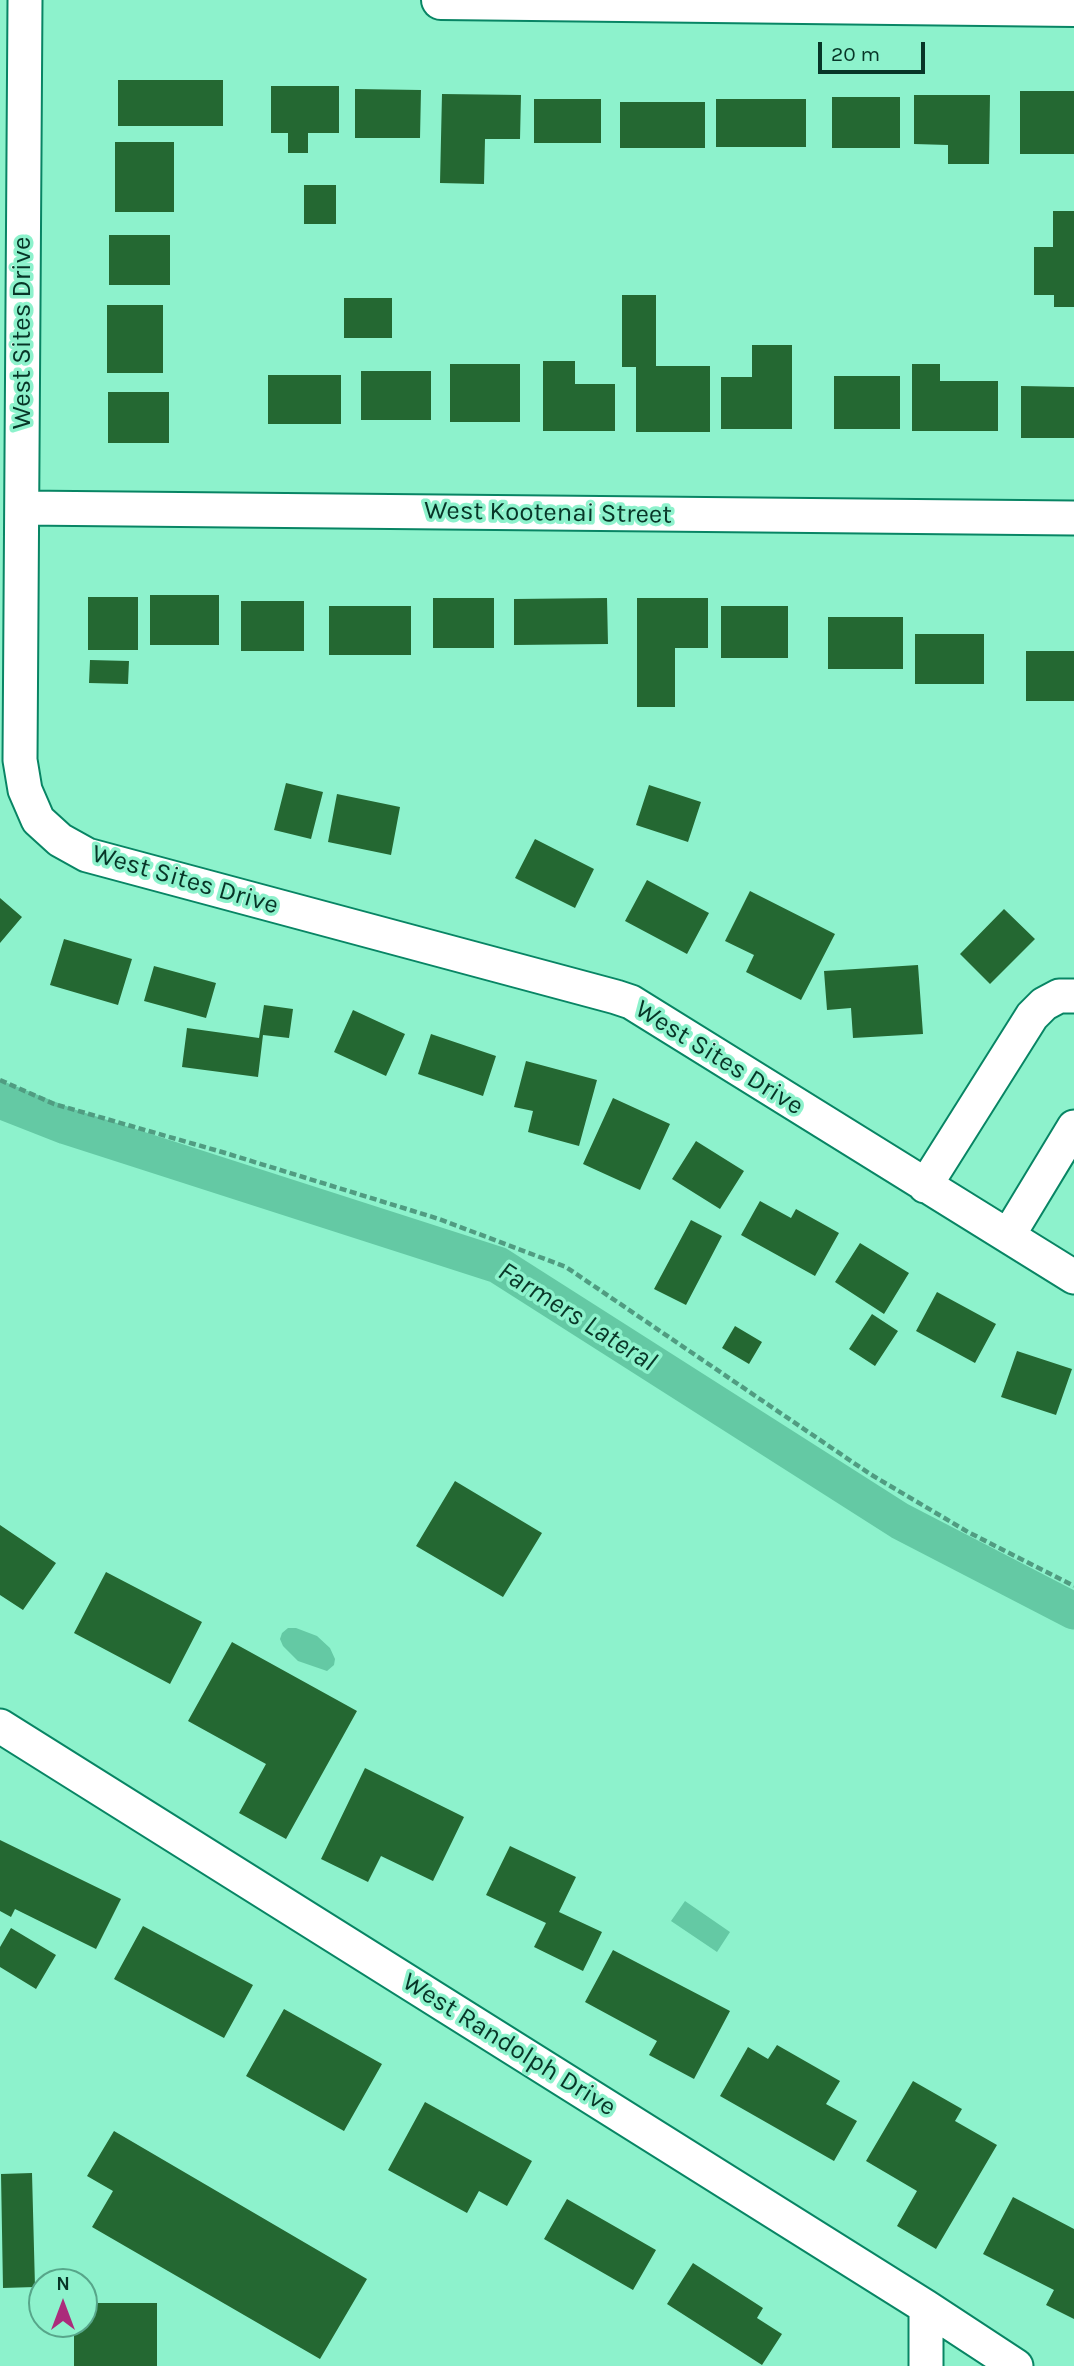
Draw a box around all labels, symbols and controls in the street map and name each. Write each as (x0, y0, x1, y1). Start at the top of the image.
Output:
scale bar (822, 28, 929, 72)
text: 20 m (831, 42, 880, 66)
street label: West Sites Drive (7, 237, 39, 429)
street label: West Kootenai Street (424, 495, 672, 531)
street label: West Sites Drive (88, 838, 282, 922)
street label: West Sites Drive (629, 994, 809, 1122)
water label: Farmers Lateral (491, 1255, 663, 1379)
street label: West Randolph Drive (396, 1967, 622, 2123)
north arrow (28, 2268, 98, 2338)
text: N (56, 2273, 70, 2295)

